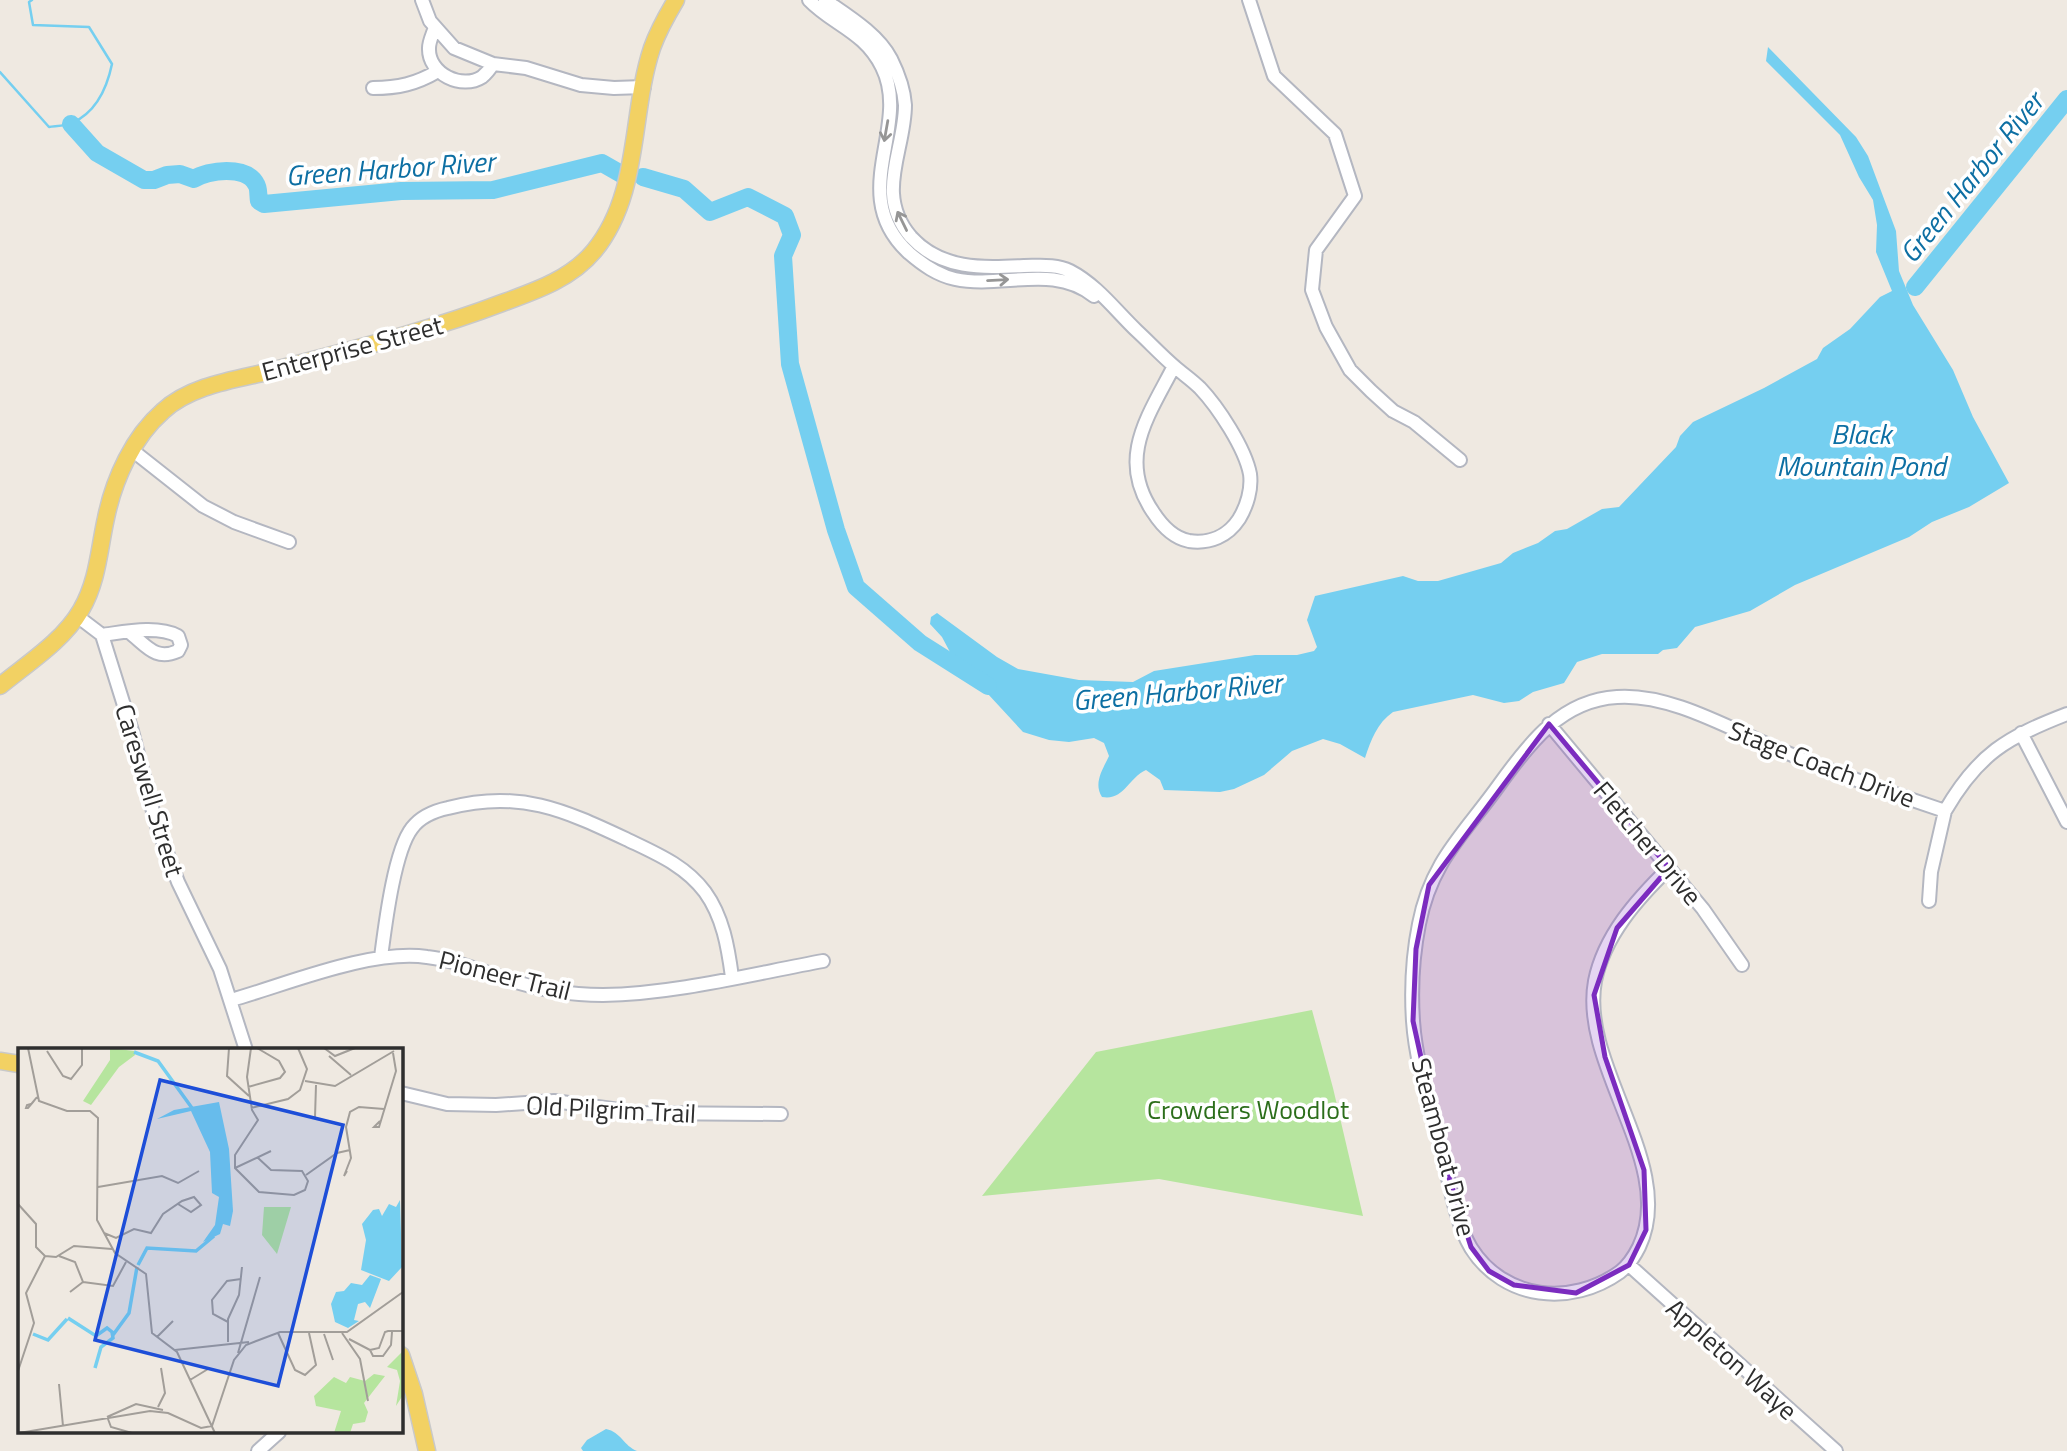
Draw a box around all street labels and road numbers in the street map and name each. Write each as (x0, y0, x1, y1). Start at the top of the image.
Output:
street label: Enterprise Street (257, 305, 447, 391)
street label: Careswell Street (105, 699, 195, 881)
street label: Stage Coach Drive (1723, 711, 1921, 817)
street label: Fletcher Drive (1584, 772, 1712, 914)
street label: Pioneer Trail (435, 940, 575, 1010)
street label: Steamboat Drive (1401, 1054, 1487, 1240)
street label: Old Pilgrim Trail (525, 1085, 697, 1133)
street label: Appleton Waye (1657, 1289, 1807, 1429)

